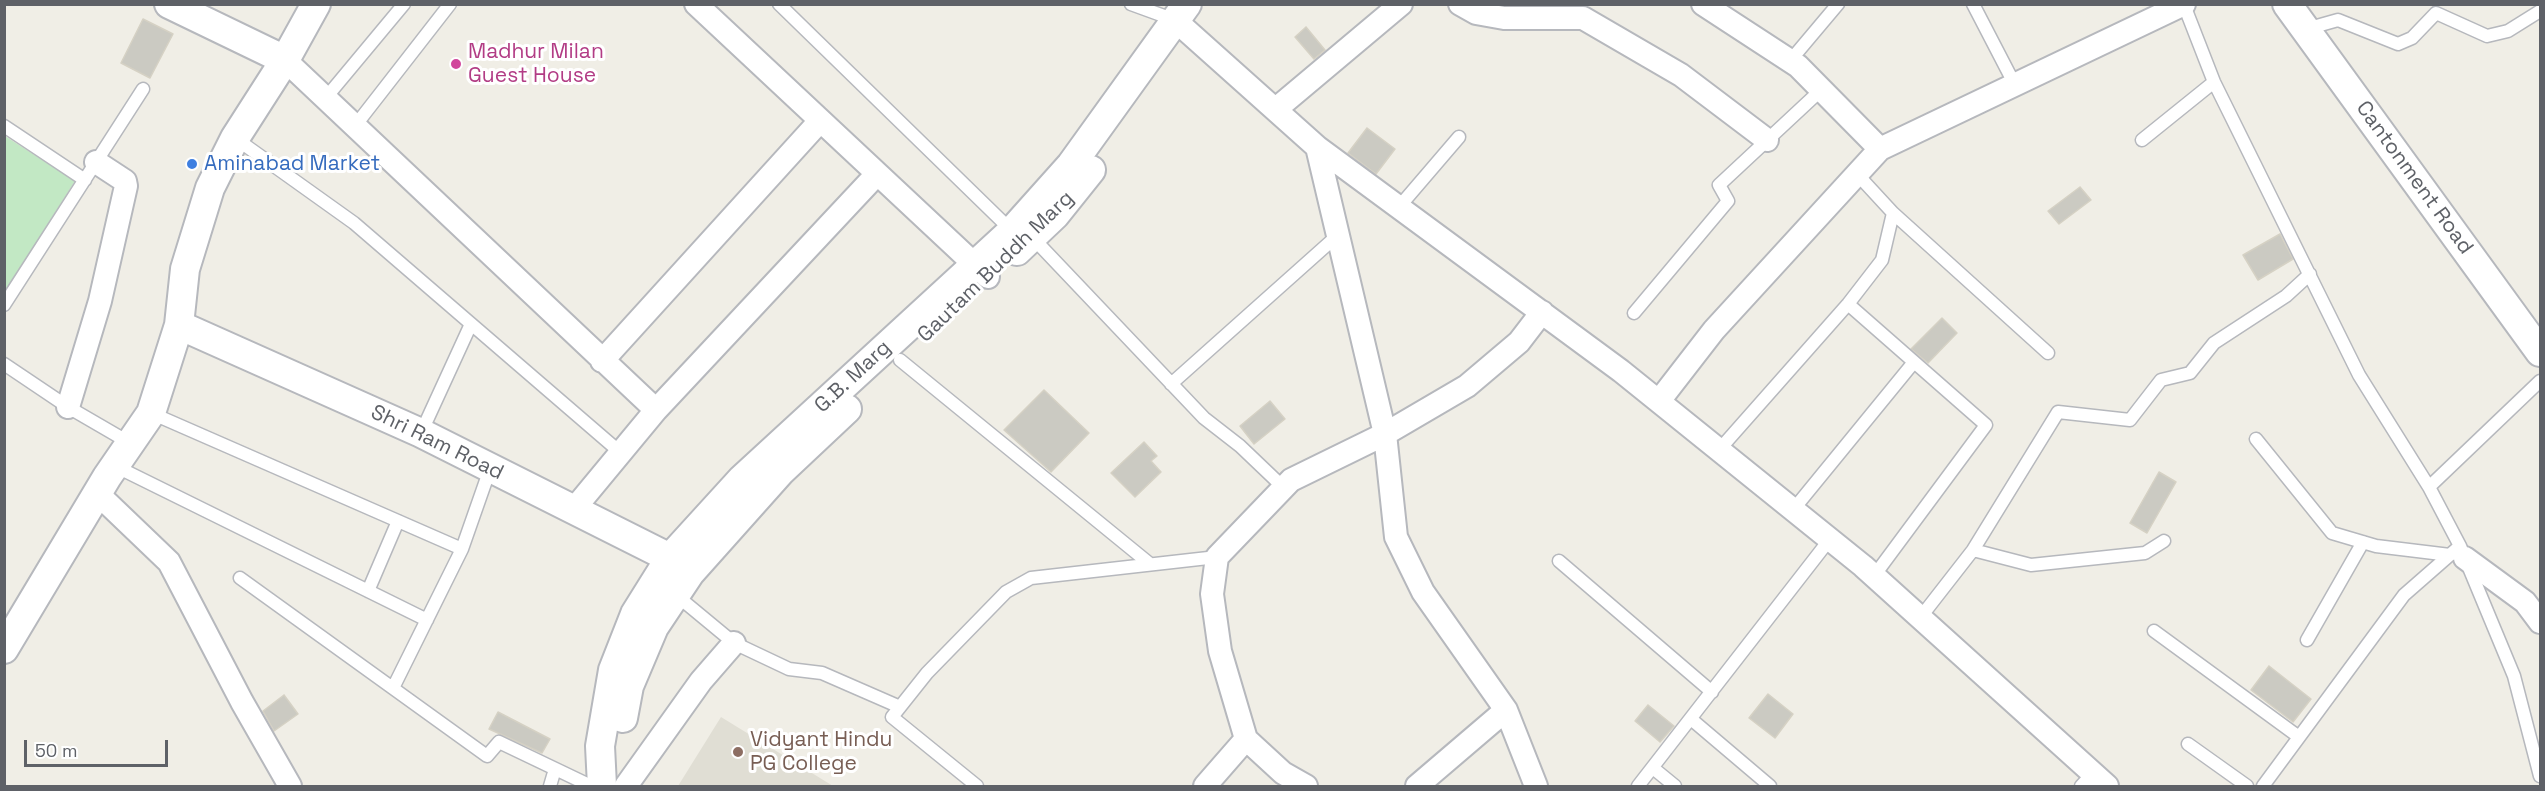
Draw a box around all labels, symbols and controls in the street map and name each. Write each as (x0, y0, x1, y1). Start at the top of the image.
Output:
place label: Madhur Milan Guest House (468, 39, 604, 89)
marker: Madhur Milan Guest House (449, 57, 463, 71)
street label: Cantonment Road (2350, 97, 2478, 259)
place label: Aminabad Market (204, 151, 380, 177)
marker: Aminabad Market (185, 157, 199, 171)
street label: Gautam Buddh Marg (913, 186, 1079, 348)
street label: G.B. Marg (810, 335, 896, 419)
street label: Shri Ram Road (367, 400, 507, 486)
place label: Vidyant Hindu PG College (750, 727, 892, 777)
scale bar (27, 728, 171, 766)
text: 50 m (35, 739, 77, 762)
marker: Vidyant Hindu PG College (731, 745, 745, 759)

